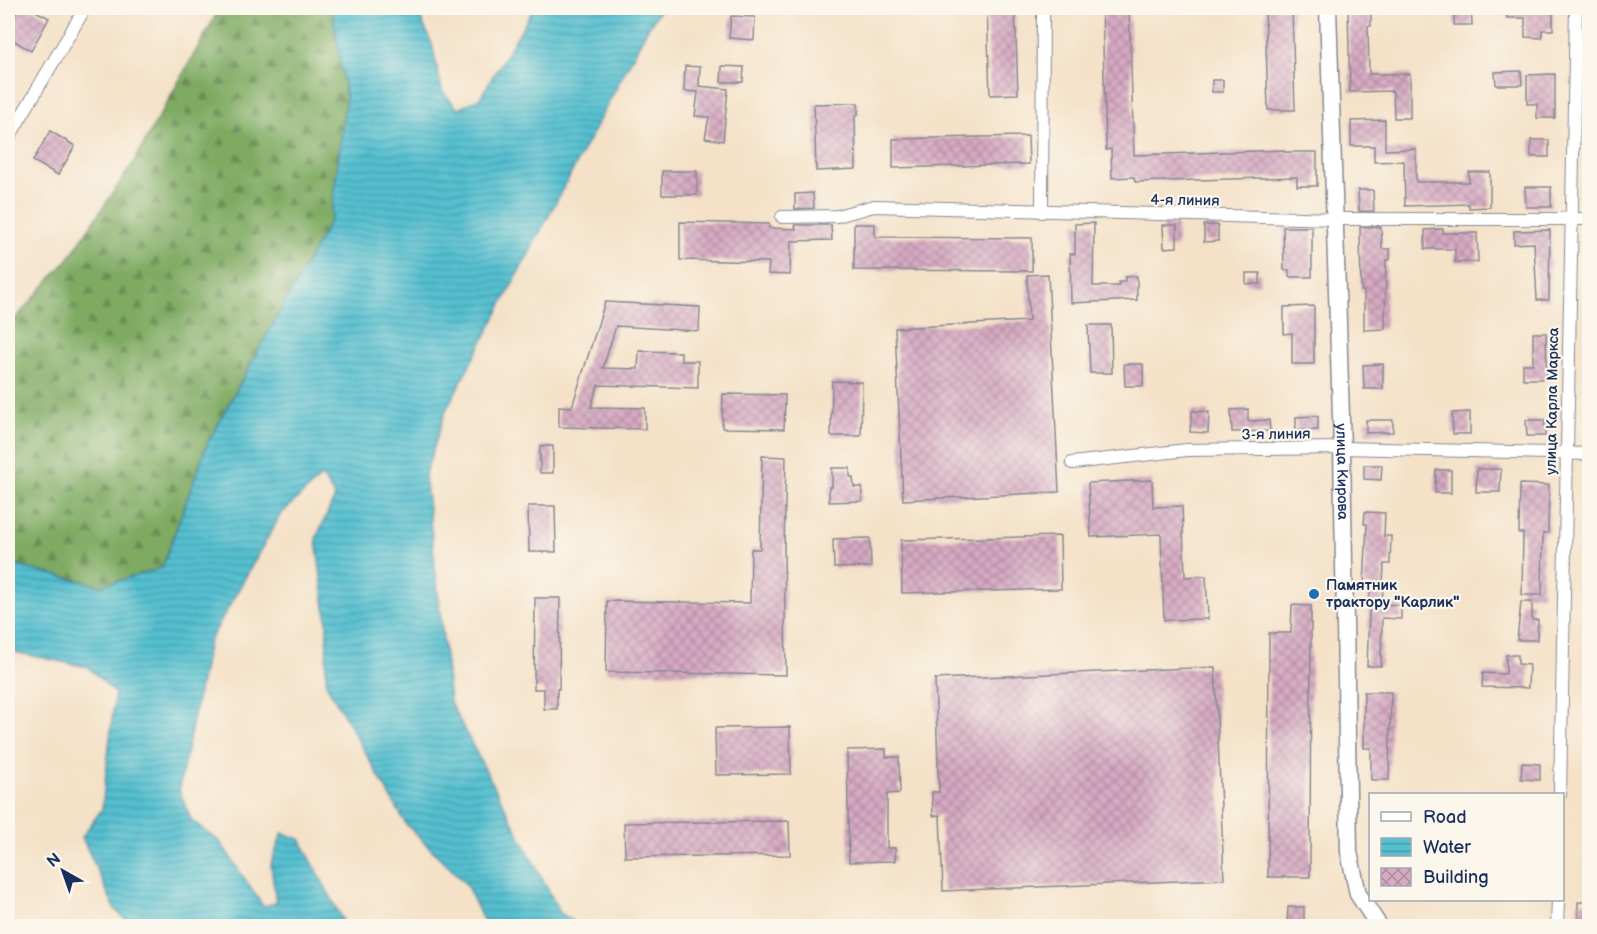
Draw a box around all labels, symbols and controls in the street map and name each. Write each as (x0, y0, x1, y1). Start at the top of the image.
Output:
street label: 4-я линия (1150, 190, 1220, 211)
street label: улица Карла Маркса (1542, 327, 1563, 475)
street label: улица Кирова (1331, 423, 1352, 520)
street label: 3-я линия (1241, 424, 1311, 445)
place label: Памятник трактору "Карлик" (1326, 576, 1460, 612)
marker: Памятник трактору "Карлик" (1307, 587, 1321, 601)
legend (1369, 793, 1564, 901)
text: Road (1423, 807, 1467, 828)
text: Water (1423, 837, 1471, 858)
north arrow (33, 841, 93, 901)
text: N (44, 850, 65, 872)
text: Building (1423, 867, 1489, 888)

